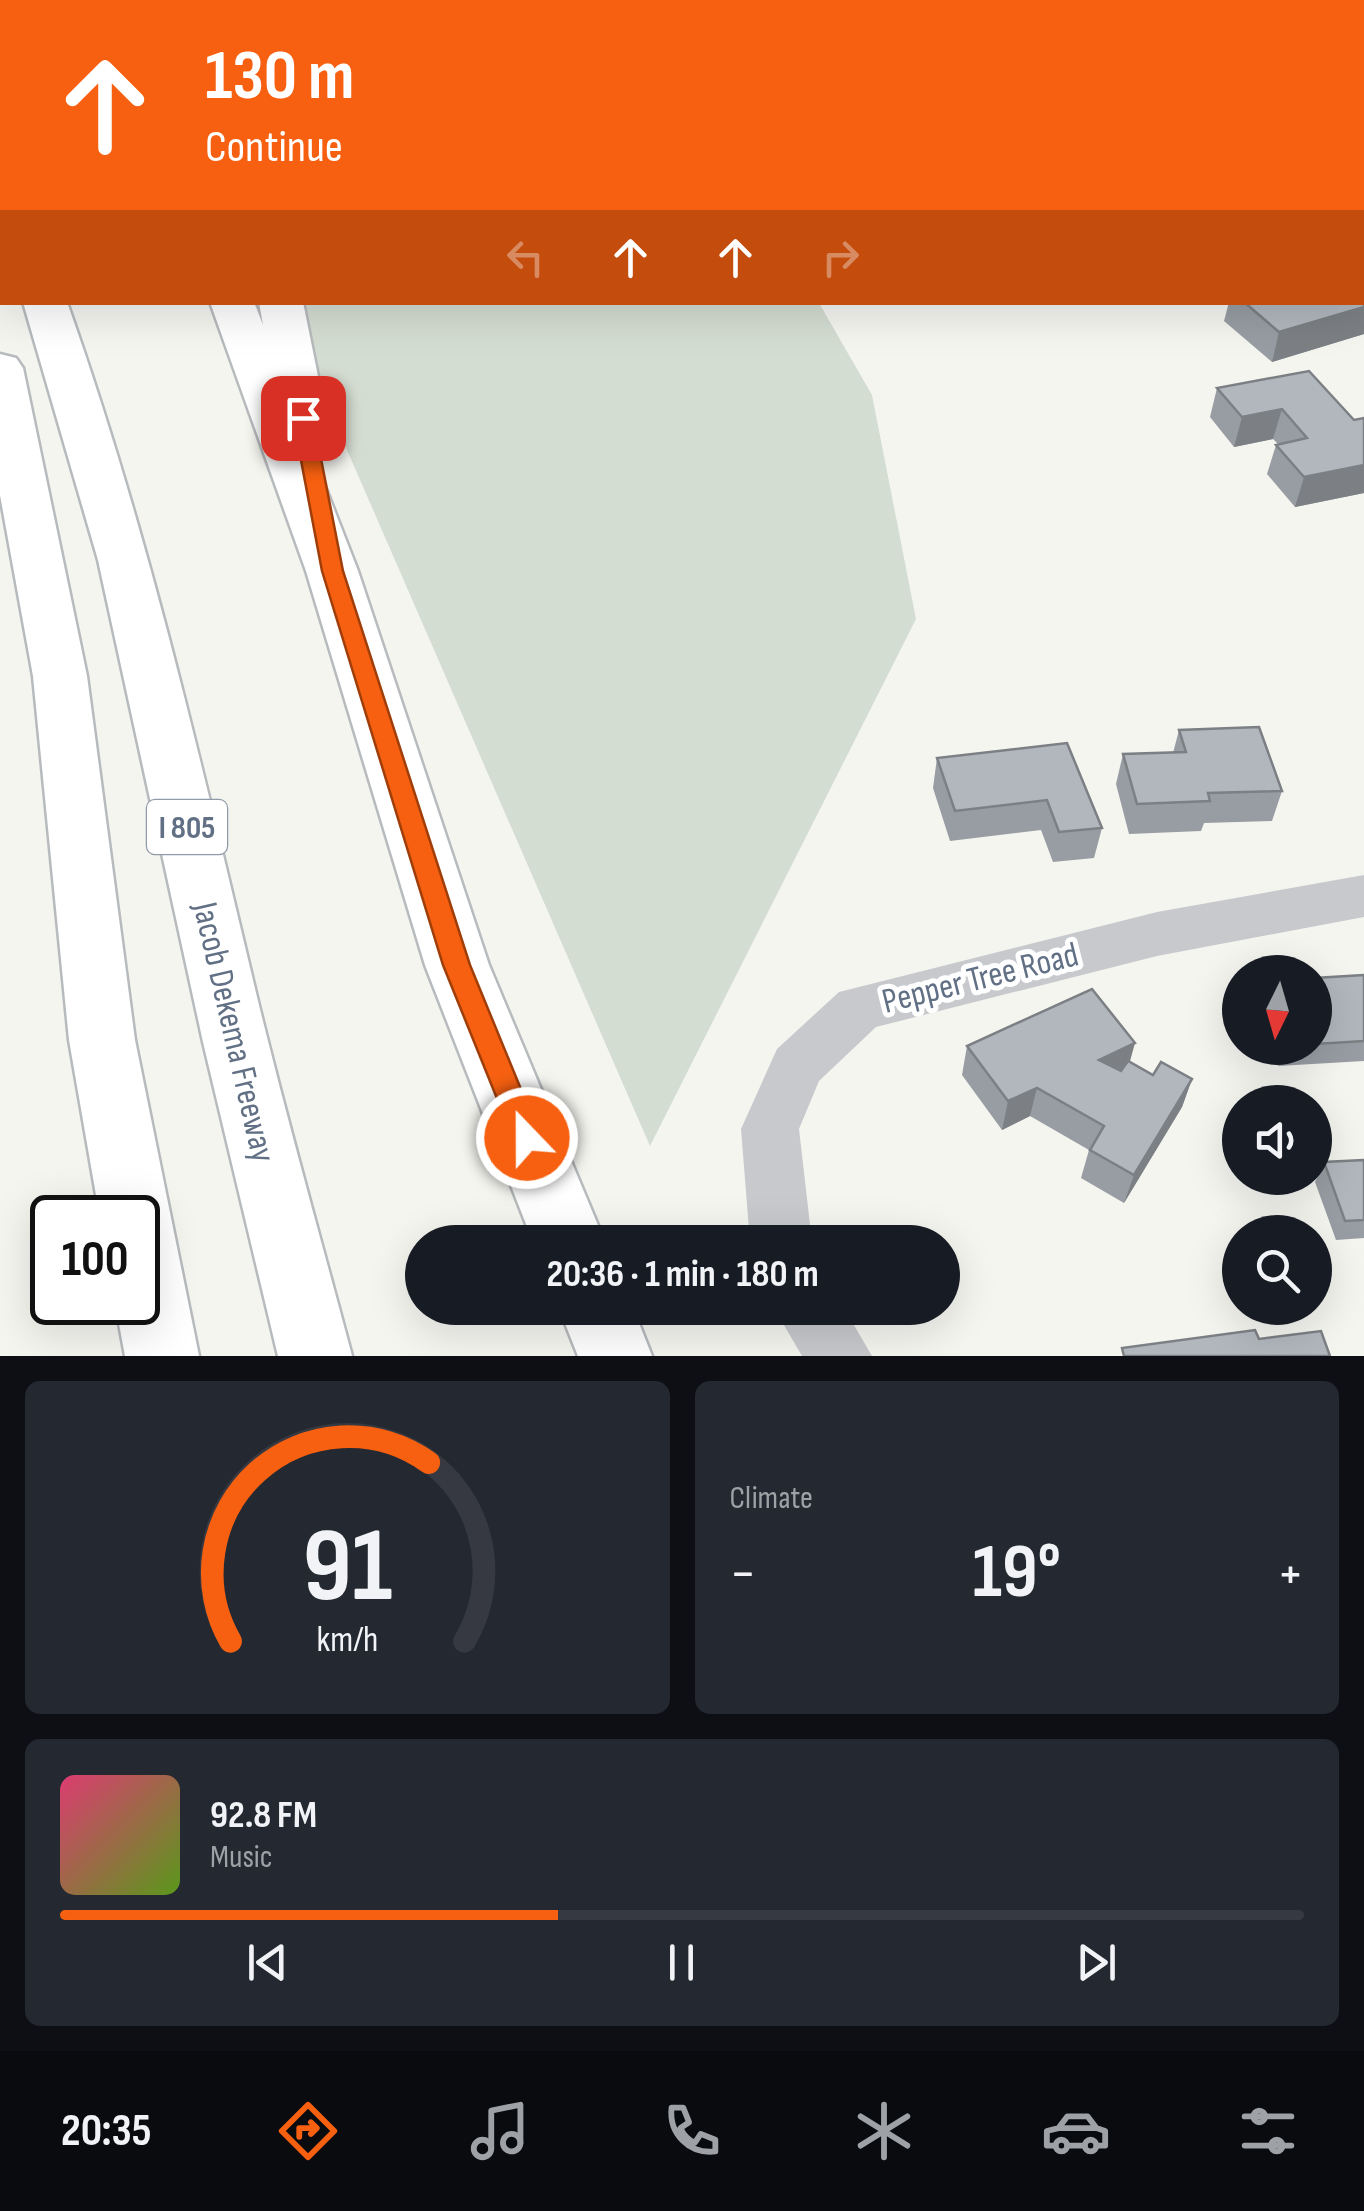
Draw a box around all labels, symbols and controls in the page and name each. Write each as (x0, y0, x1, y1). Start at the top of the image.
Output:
text: 130 m (205, 35, 354, 119)
icon: ahead (40, 40, 170, 170)
text: Continue (205, 120, 343, 175)
icon: left (498, 230, 553, 285)
icon: ahead (603, 230, 658, 285)
icon: ahead (708, 230, 763, 285)
icon: right (813, 230, 868, 285)
pin (261, 376, 346, 461)
icon: arrive (276, 391, 331, 446)
road number: I 805 (147, 800, 227, 854)
street label: Jacob Dekema Freeway (183, 897, 284, 1167)
street label: Pepper Tree Road (878, 933, 1083, 1024)
north arrow (1222, 955, 1332, 1065)
map controls (1222, 955, 1332, 1325)
button: sound (1222, 1085, 1332, 1195)
position arrow (475, 1086, 579, 1190)
speed limit sign: 100 (30, 1195, 160, 1325)
button: search (1222, 1215, 1332, 1325)
text: 20:36 · 1 min · 180 m (546, 1252, 819, 1297)
text: Climate (730, 1479, 813, 1518)
text: 91 (302, 1505, 392, 1630)
text: 19° (973, 1528, 1061, 1619)
text: − (730, 1541, 756, 1608)
text: + (1277, 1541, 1304, 1608)
text: km/h (316, 1619, 378, 1662)
text: 92.8 FM (210, 1793, 317, 1838)
text: Music (210, 1838, 273, 1877)
icon: previous (240, 1935, 295, 1990)
icon: pause (654, 1935, 709, 1990)
icon: next (1069, 1935, 1124, 1990)
icon: directions (273, 2096, 343, 2166)
icon: music (465, 2096, 535, 2166)
icon: phone (657, 2096, 727, 2166)
icon: climate (849, 2096, 919, 2166)
icon: car (1041, 2096, 1111, 2166)
icon: filters (1233, 2096, 1303, 2166)
text: 20:35 (61, 2104, 151, 2159)

